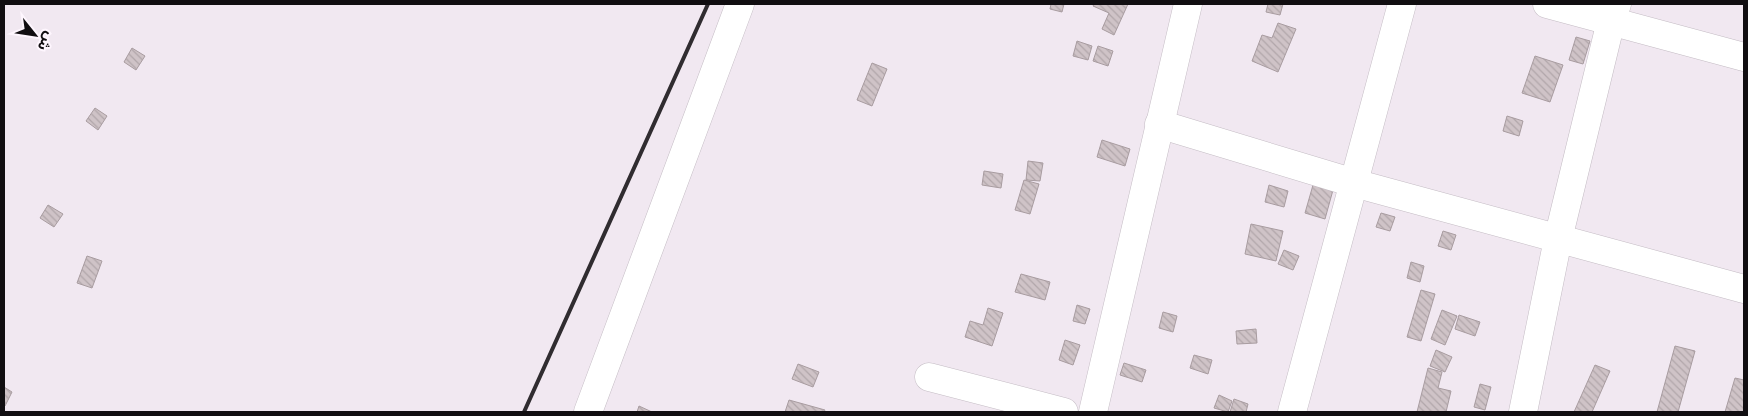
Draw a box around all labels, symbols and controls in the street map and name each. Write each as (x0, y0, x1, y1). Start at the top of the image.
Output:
north arrow (10, 10, 60, 60)
text: ش (35, 29, 59, 54)

